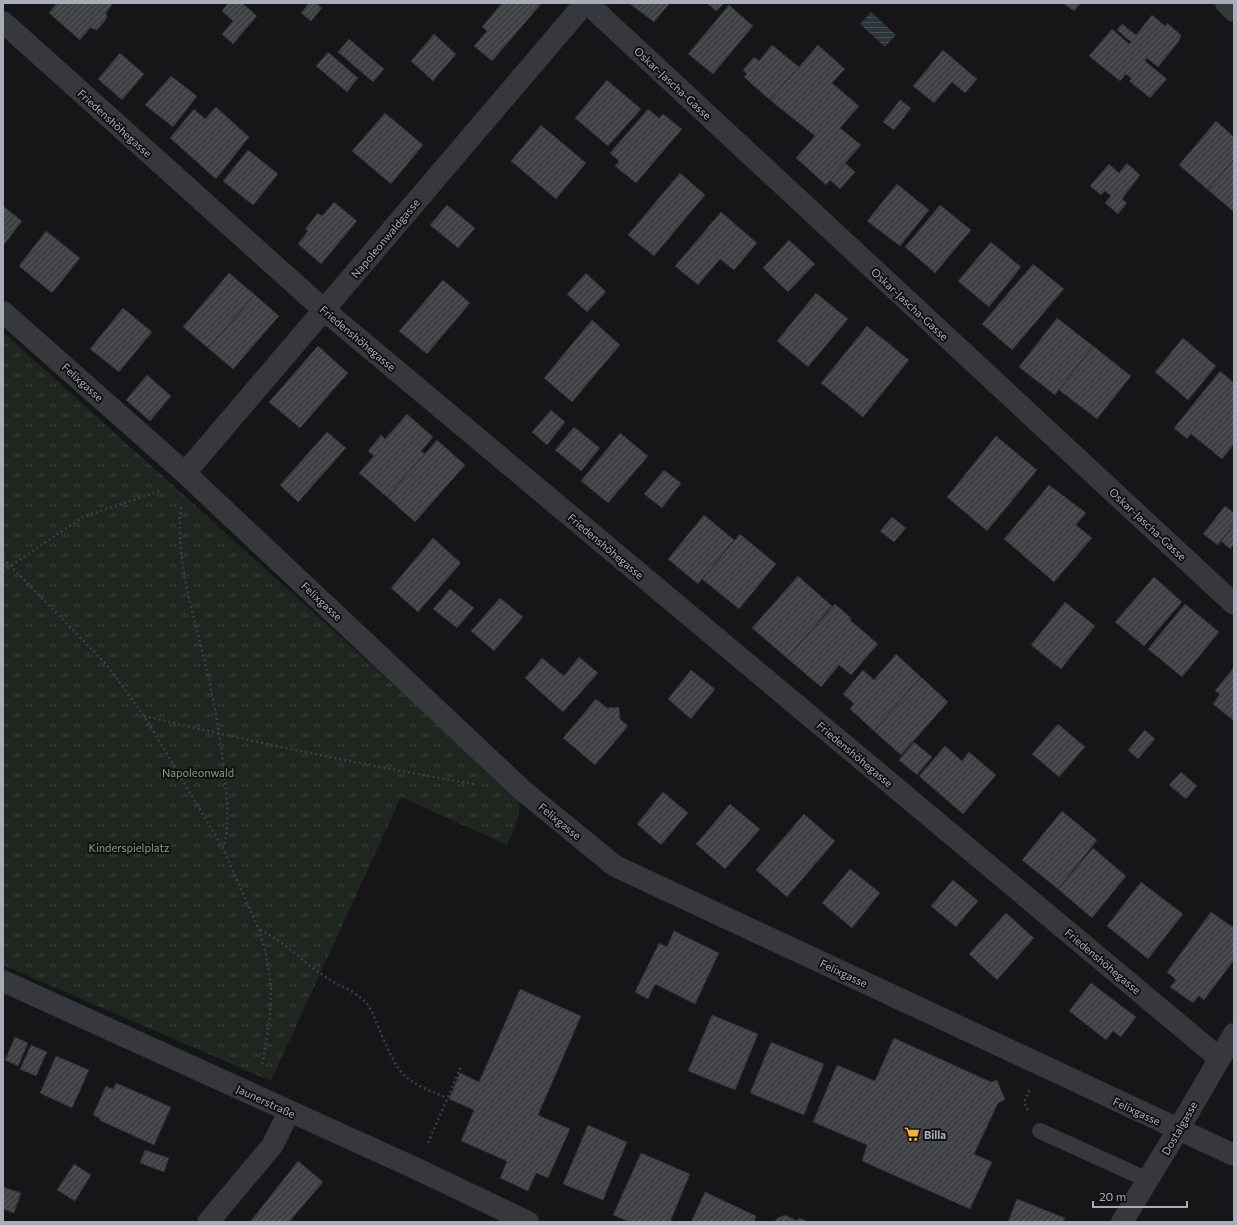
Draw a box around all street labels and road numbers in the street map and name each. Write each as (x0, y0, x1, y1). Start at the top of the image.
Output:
street label: Oskar-Jascha-Gasse (631, 44, 714, 123)
street label: Friedenshöhegasse (75, 86, 155, 160)
street label: Napoleonwaldgasse (348, 196, 422, 280)
street label: Oskar-Jascha-Gasse (868, 265, 951, 344)
street label: Friedenshöhegasse (317, 302, 399, 374)
street label: Felixgasse (60, 360, 106, 404)
street label: Oskar-Jascha-Gasse (1106, 485, 1189, 564)
street label: Friedenshöhegasse (565, 510, 647, 582)
street label: Felixgasse (299, 579, 345, 623)
street label: Friedenshöhegasse (814, 718, 896, 790)
street label: Felixgasse (536, 800, 584, 842)
street label: Friedenshöhegasse (1062, 925, 1144, 997)
street label: Felixgasse (818, 956, 870, 990)
street label: Jaunerstraße (234, 1082, 298, 1121)
street label: Felixgasse (1111, 1094, 1163, 1128)
street label: Dostalgasse (1158, 1099, 1200, 1157)

